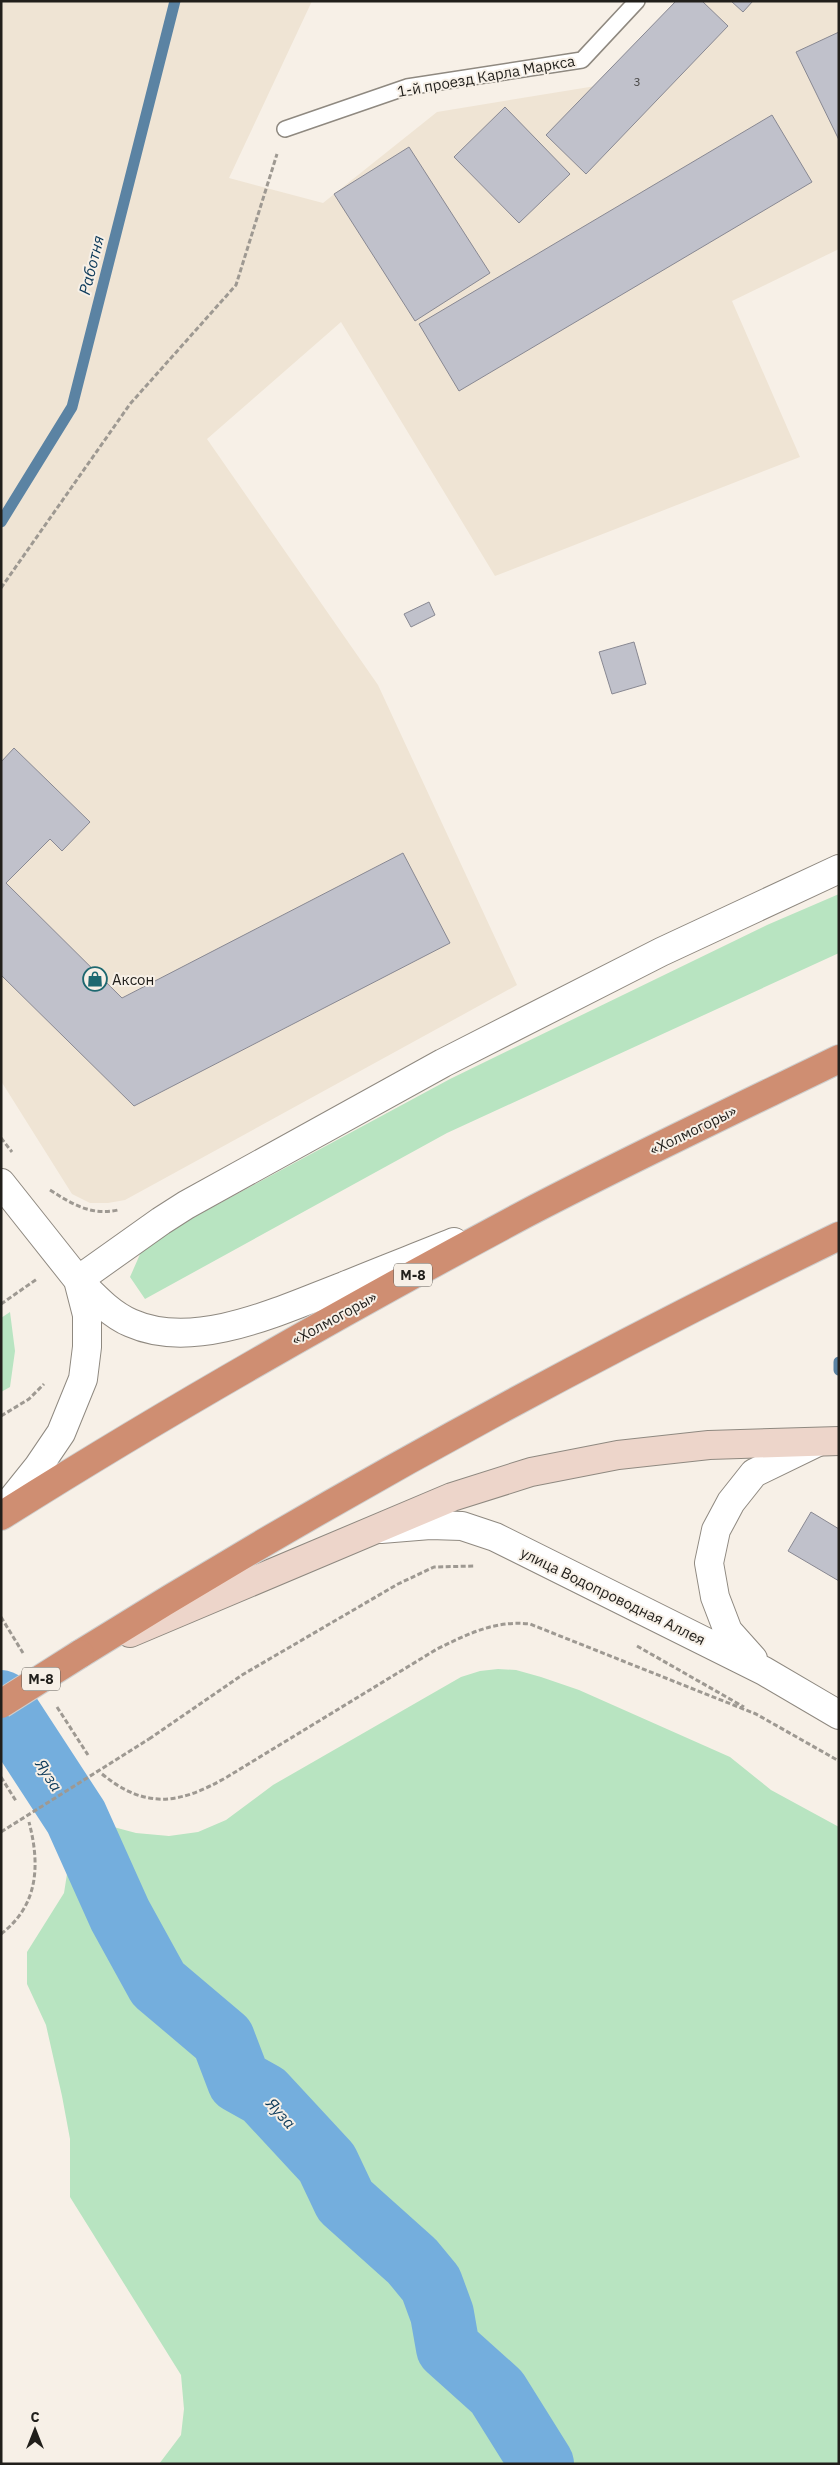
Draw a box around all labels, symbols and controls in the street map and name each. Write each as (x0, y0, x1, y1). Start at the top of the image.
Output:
street label: 1-й проезд Карла Маркса (396, 51, 576, 101)
house number: 3 (633, 74, 641, 89)
water label: Работня (74, 233, 108, 297)
shop icon: Аксон (82, 966, 108, 992)
place label: Аксон (112, 970, 154, 989)
street label: «Холмогоры» (646, 1101, 740, 1159)
road number: М-8 (394, 1264, 432, 1286)
street label: «Холмогоры» (288, 1287, 380, 1349)
street label: улица Водопроводная Аллея (517, 1543, 709, 1649)
road number: М-8 (22, 1668, 60, 1690)
water label: Яуза (31, 1754, 67, 1795)
water label: Яуза (261, 2093, 300, 2133)
north arrow (10, 2405, 60, 2455)
text: С (30, 2408, 40, 2426)

